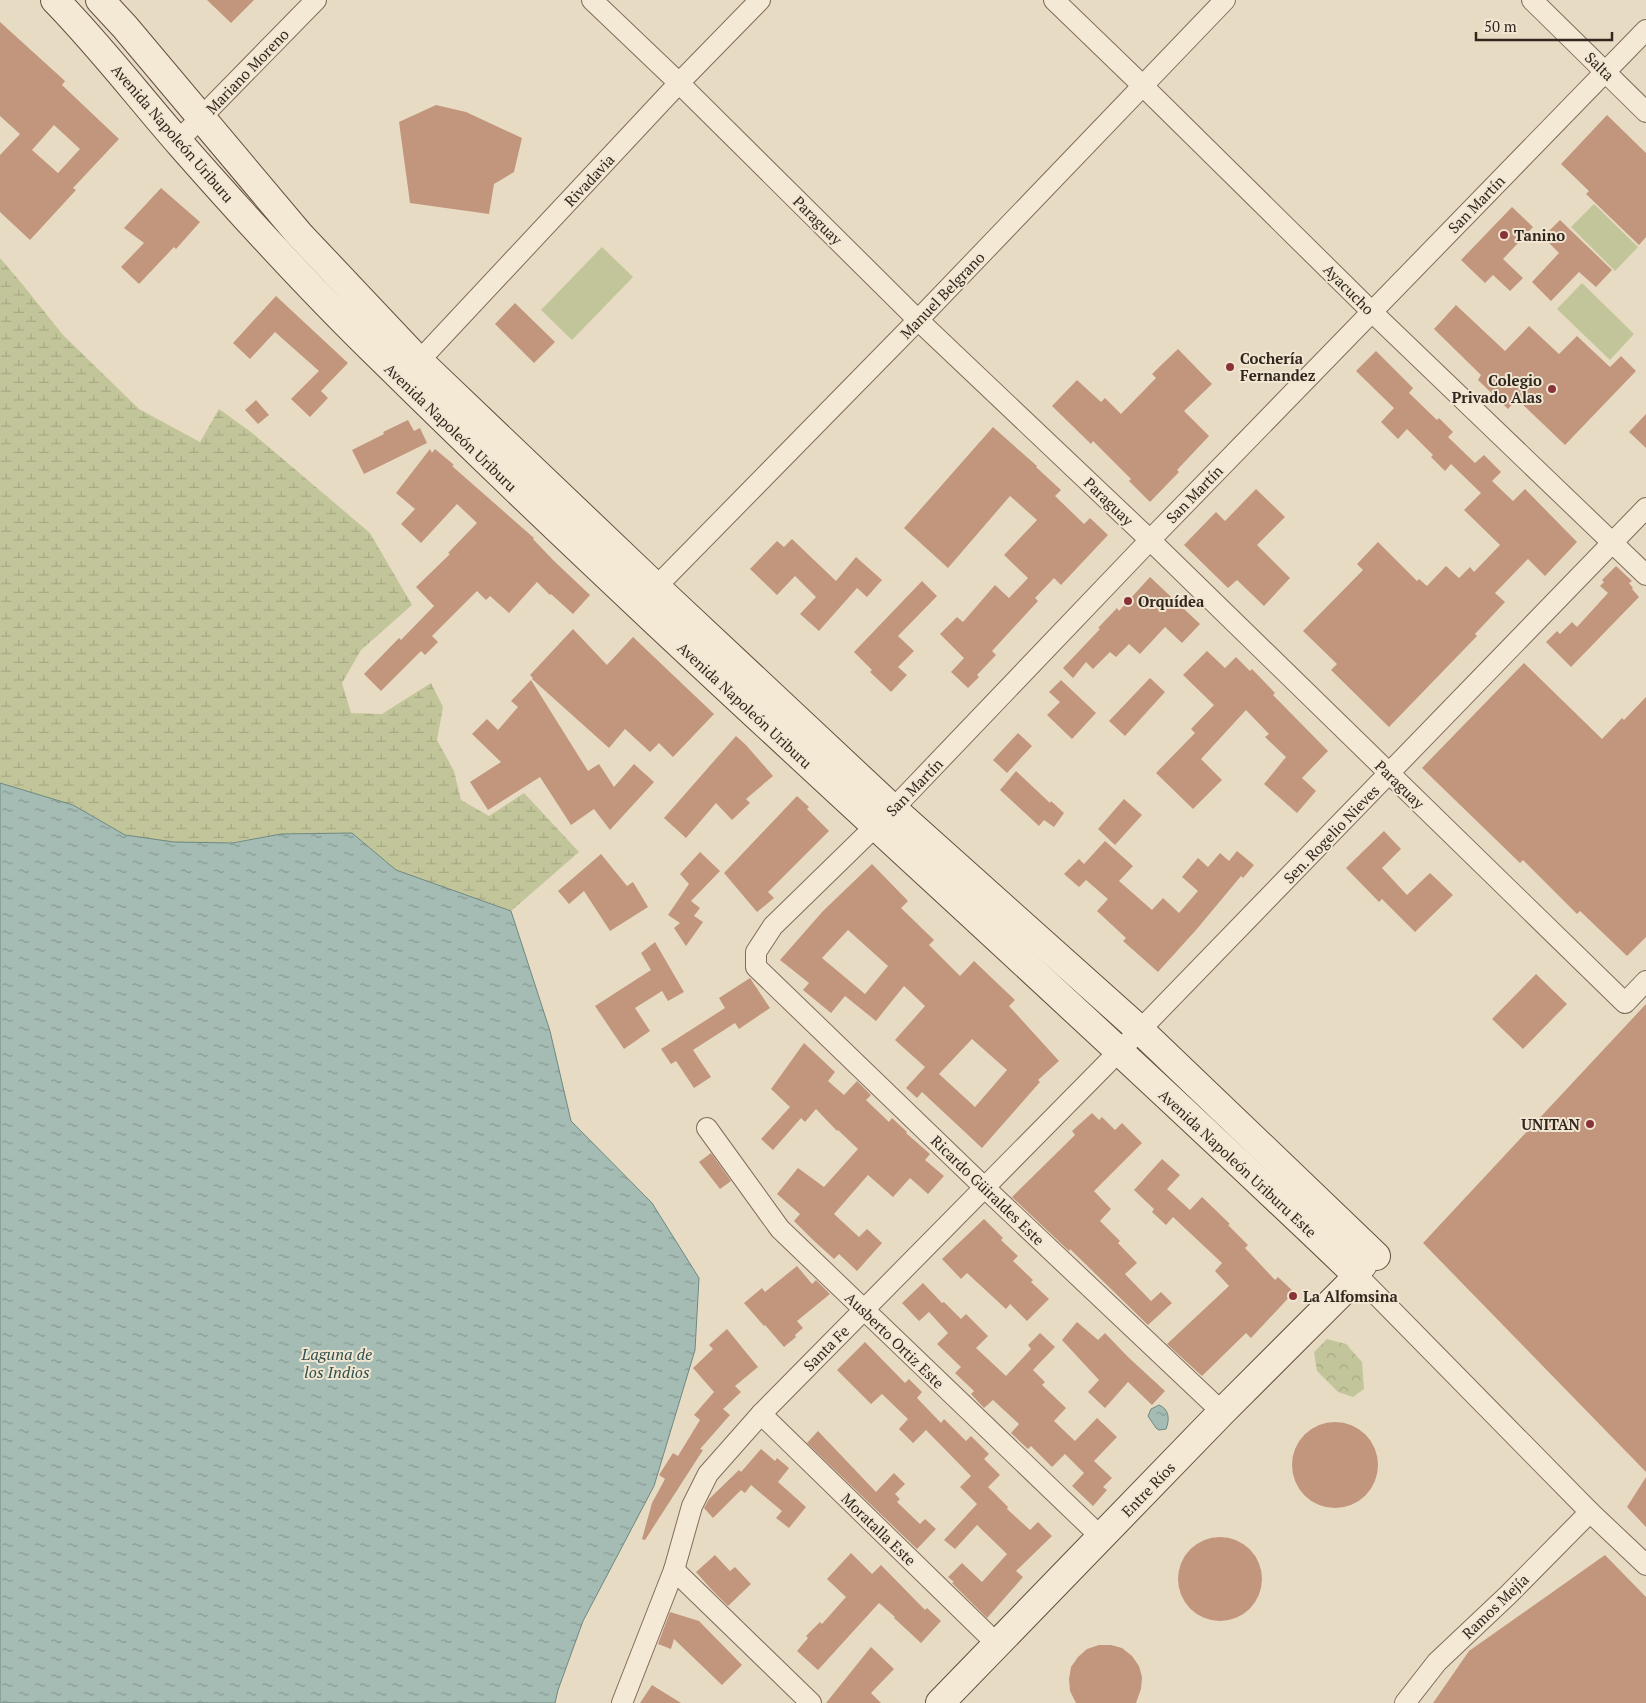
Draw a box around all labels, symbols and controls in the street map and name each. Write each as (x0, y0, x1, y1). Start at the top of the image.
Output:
scale bar (1476, 10, 1612, 42)
text: 50 m (1484, 16, 1517, 36)
street label: Mariano Moreno (201, 24, 293, 118)
street label: Salta (1581, 47, 1619, 85)
street label: Avenida Napoleón Uriburu (107, 60, 239, 207)
street label: Rivadavia (560, 149, 619, 211)
street label: San Martín (1443, 171, 1509, 237)
street label: Paraguay (789, 191, 847, 249)
place label: Tanino (1514, 225, 1565, 245)
marker: Tanino (1498, 229, 1510, 241)
street label: Manuel Belgrano (895, 247, 989, 343)
street label: Ayacucho (1319, 259, 1379, 319)
place label: Cochería Fernandez (1240, 348, 1316, 385)
street label: Avenida Napoleón Uriburu (380, 358, 522, 496)
marker: Cochería Fernandez (1224, 361, 1236, 373)
place label: Colegio Privado Alas (1452, 370, 1542, 407)
marker: Colegio Privado Alas (1546, 383, 1558, 395)
street label: San Martín (1161, 461, 1227, 527)
street label: Paraguay (1080, 472, 1138, 530)
place label: Orquídea (1138, 591, 1205, 611)
marker: Orquídea (1122, 595, 1134, 607)
street label: Avenida Napoleón Uriburu (674, 637, 817, 773)
street label: San Martín (881, 754, 947, 820)
street label: Paraguay (1371, 755, 1429, 813)
street label: Sen. Rogelio Nieves (1279, 780, 1383, 888)
street label: Avenida Napoleón Uriburu Este (1155, 1084, 1321, 1242)
place label: UNITAN (1521, 1114, 1581, 1134)
marker: UNITAN (1584, 1118, 1596, 1130)
street label: Ricardo Güiraldes Este (927, 1131, 1049, 1249)
place label: La Alfomsina (1303, 1286, 1398, 1306)
street label: Ausberto Ortiz Este (841, 1287, 949, 1393)
marker: La Alfomsina (1287, 1290, 1299, 1302)
street label: Santa Fe (799, 1321, 853, 1375)
water label: Laguna de los Indios (301, 1343, 372, 1383)
street label: Entre Ríos (1117, 1457, 1179, 1521)
street label: Moratalla Este (837, 1488, 921, 1570)
street label: Ramos Mejía (1457, 1569, 1533, 1643)

